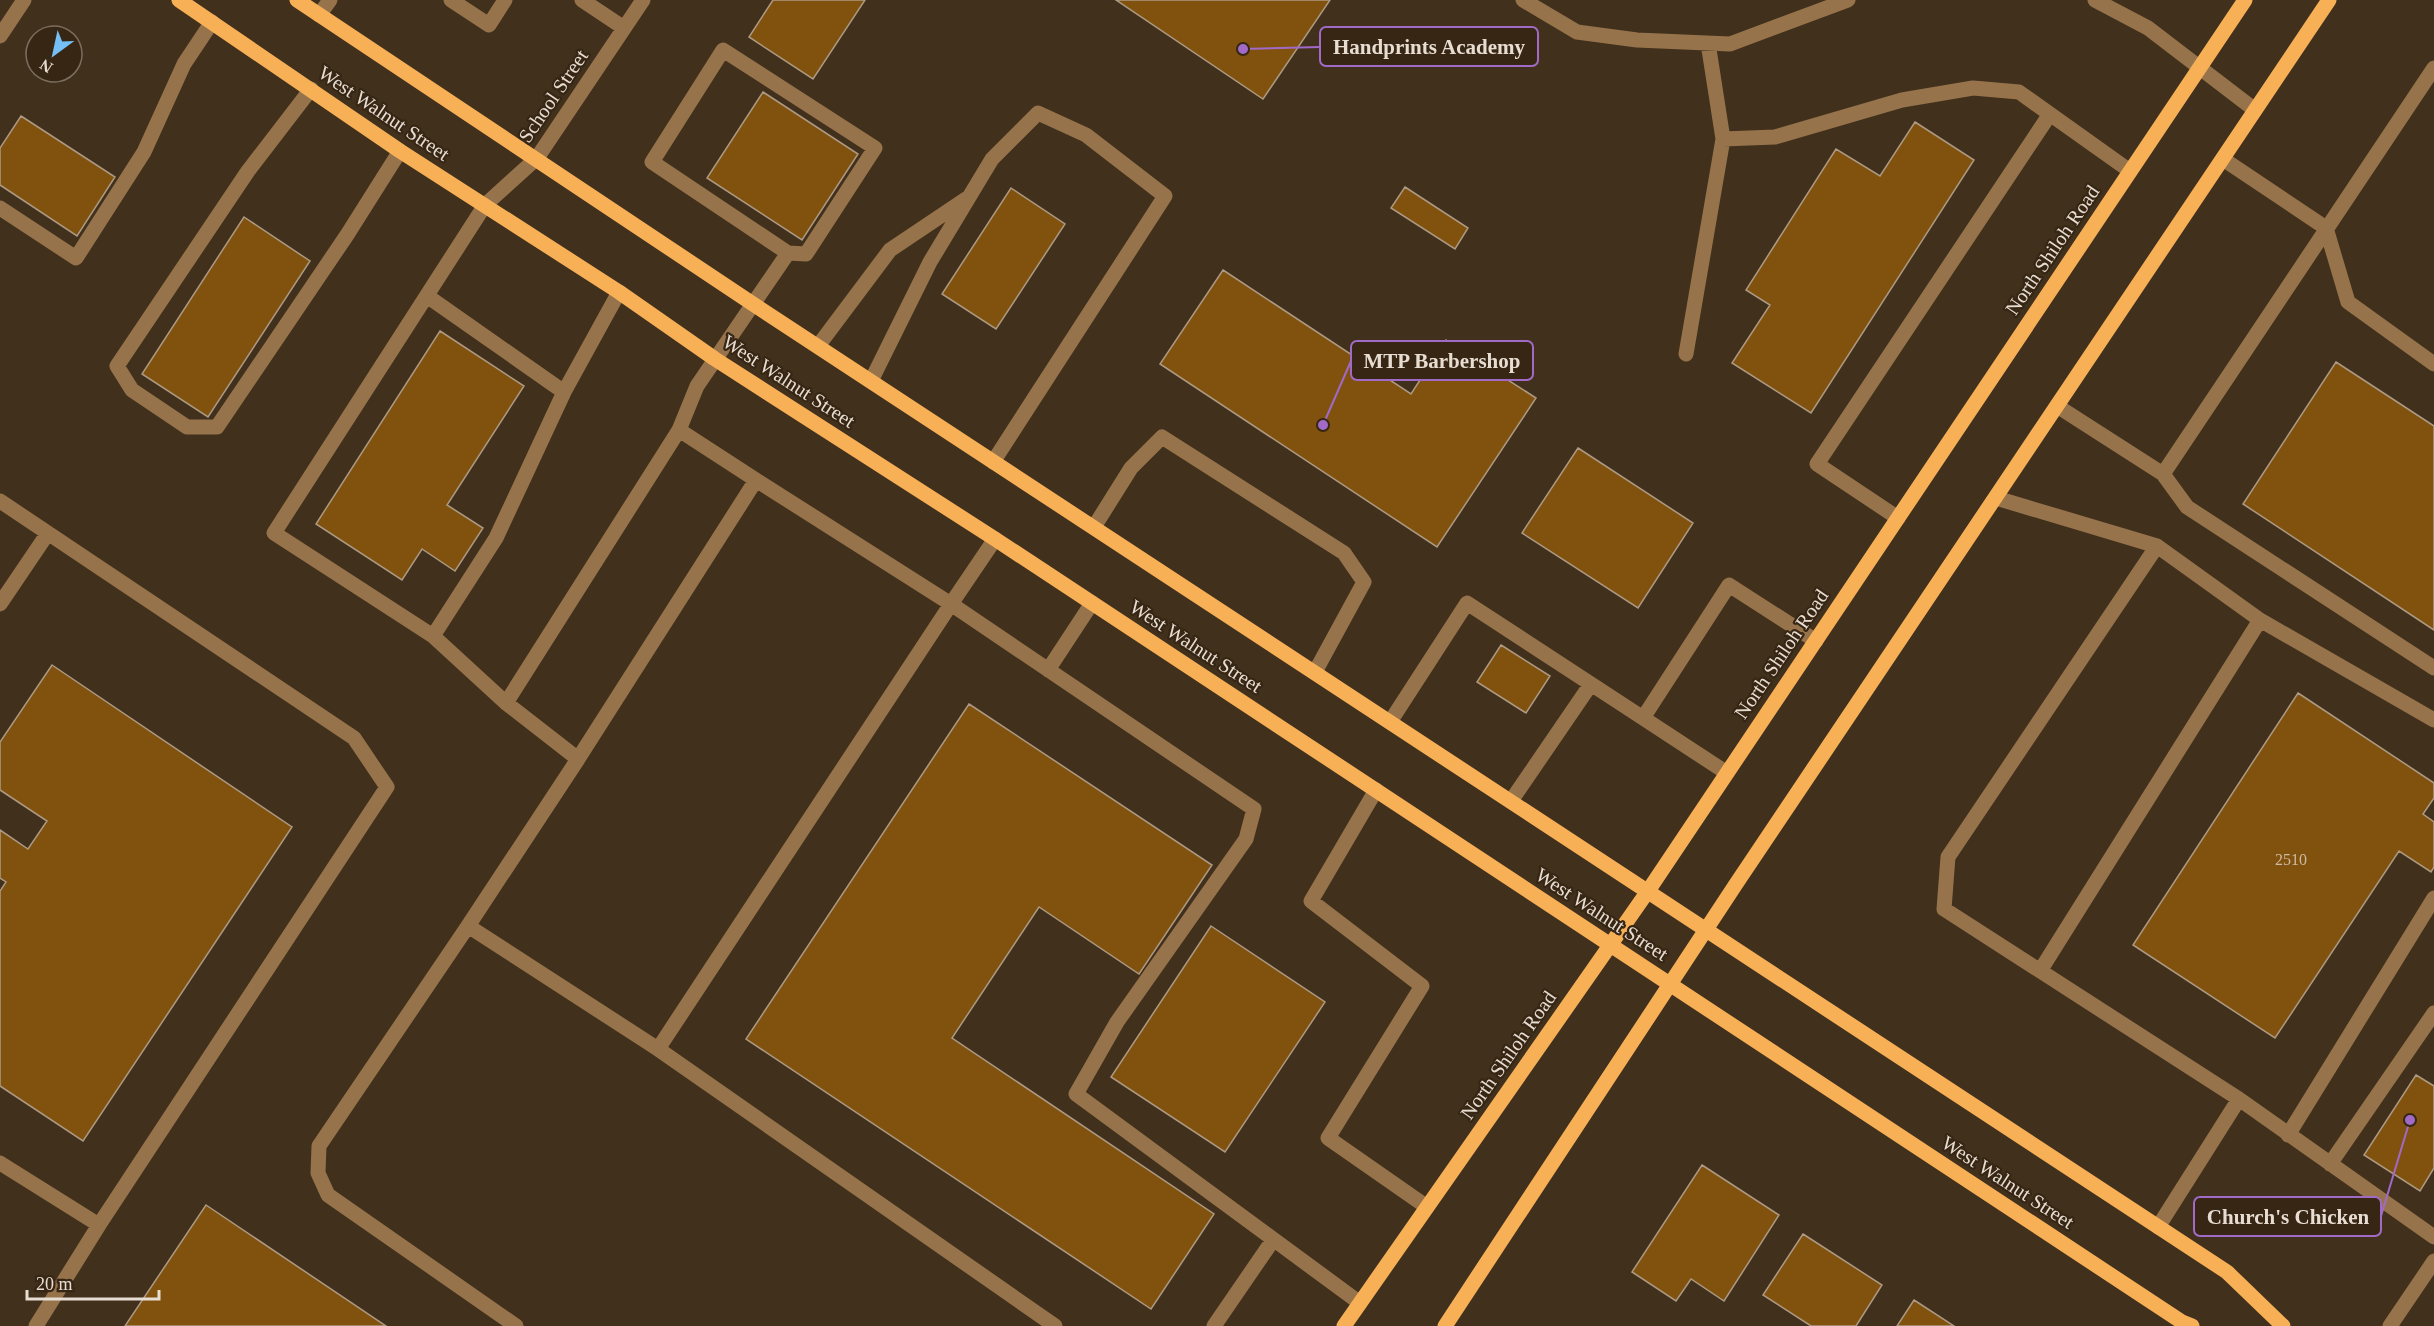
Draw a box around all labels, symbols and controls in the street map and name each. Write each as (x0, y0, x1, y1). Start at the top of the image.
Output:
north arrow (24, 24, 84, 84)
callout: Handprints Academy (1320, 27, 1538, 66)
text: Handprints Academy (1333, 35, 1525, 59)
street label: School Street (514, 45, 592, 147)
text: N (36, 56, 56, 76)
street label: West Walnut Street (314, 61, 454, 165)
street label: North Shiloh Road (2001, 181, 2103, 319)
street label: West Walnut Street (719, 330, 860, 432)
callout: MTP Barbershop (1351, 341, 1533, 380)
text: MTP Barbershop (1364, 349, 1520, 373)
street label: North Shiloh Road (1730, 585, 1832, 723)
street label: West Walnut Street (1126, 595, 1267, 697)
house number: 2510 (2275, 851, 2307, 868)
street label: West Walnut Street (1532, 863, 1673, 965)
street label: North Shiloh Road (1456, 987, 1560, 1123)
street label: West Walnut Street (1938, 1131, 2079, 1233)
callout: Church's Chicken (2194, 1197, 2381, 1236)
text: Church's Chicken (2207, 1205, 2370, 1229)
scale bar (27, 1263, 159, 1301)
text: 20 m (36, 1274, 73, 1294)

